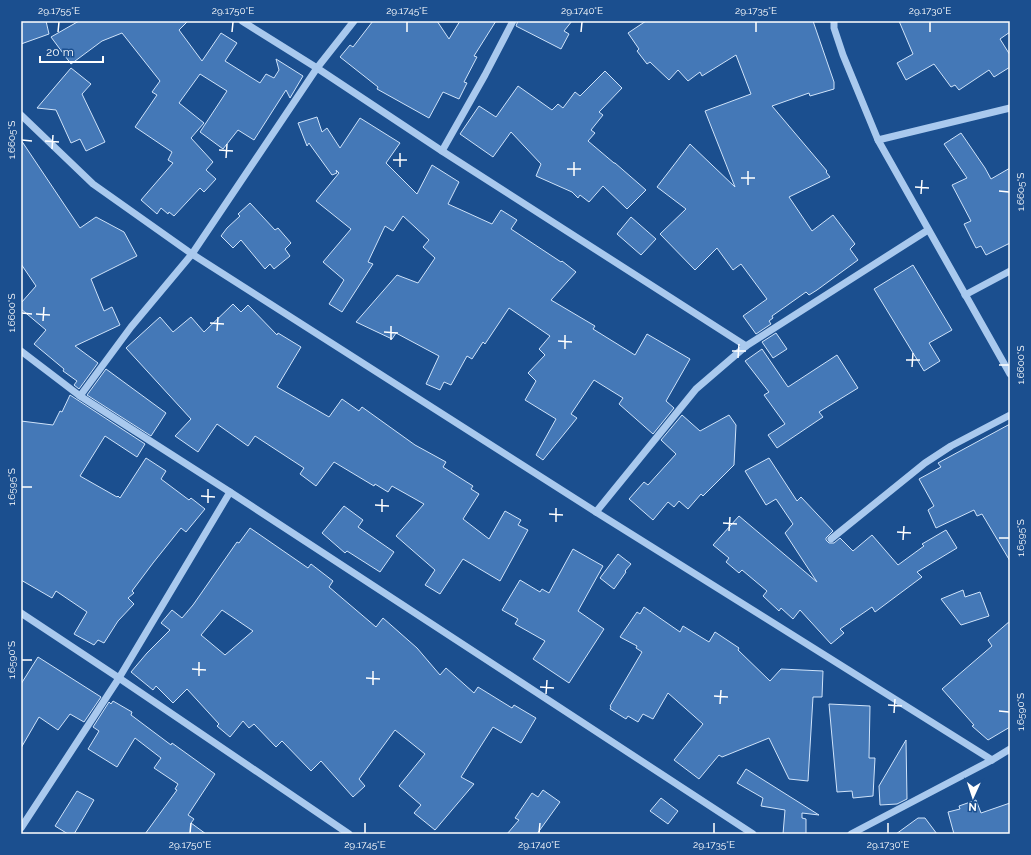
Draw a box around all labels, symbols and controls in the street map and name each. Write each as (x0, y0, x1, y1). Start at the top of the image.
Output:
text: 29.1755°E (38, 5, 80, 16)
text: 29.1750°E (212, 5, 254, 16)
text: 29.1745°E (386, 5, 428, 16)
text: 29.1740°E (561, 5, 603, 16)
text: 29.1735°E (735, 5, 777, 16)
text: 29.1730°E (909, 5, 951, 16)
scale bar (40, 38, 103, 64)
text: 20 m (46, 45, 74, 59)
text: 1.6605°S (6, 121, 17, 159)
text: 1.6605°S (1015, 173, 1026, 211)
text: 1.6600°S (6, 294, 17, 333)
text: 1.6600°S (1015, 346, 1026, 385)
text: 1.6595°S (6, 468, 17, 506)
text: 1.6595°S (1015, 519, 1026, 557)
text: 1.6590°S (6, 641, 17, 679)
text: 1.6590°S (1015, 693, 1026, 731)
north arrow (953, 777, 993, 817)
text: N (968, 800, 977, 813)
text: 29.1750°E (169, 839, 211, 850)
text: 29.1745°E (344, 839, 386, 850)
text: 29.1740°E (518, 839, 560, 850)
text: 29.1735°E (693, 839, 735, 850)
text: 29.1730°E (867, 839, 909, 850)

